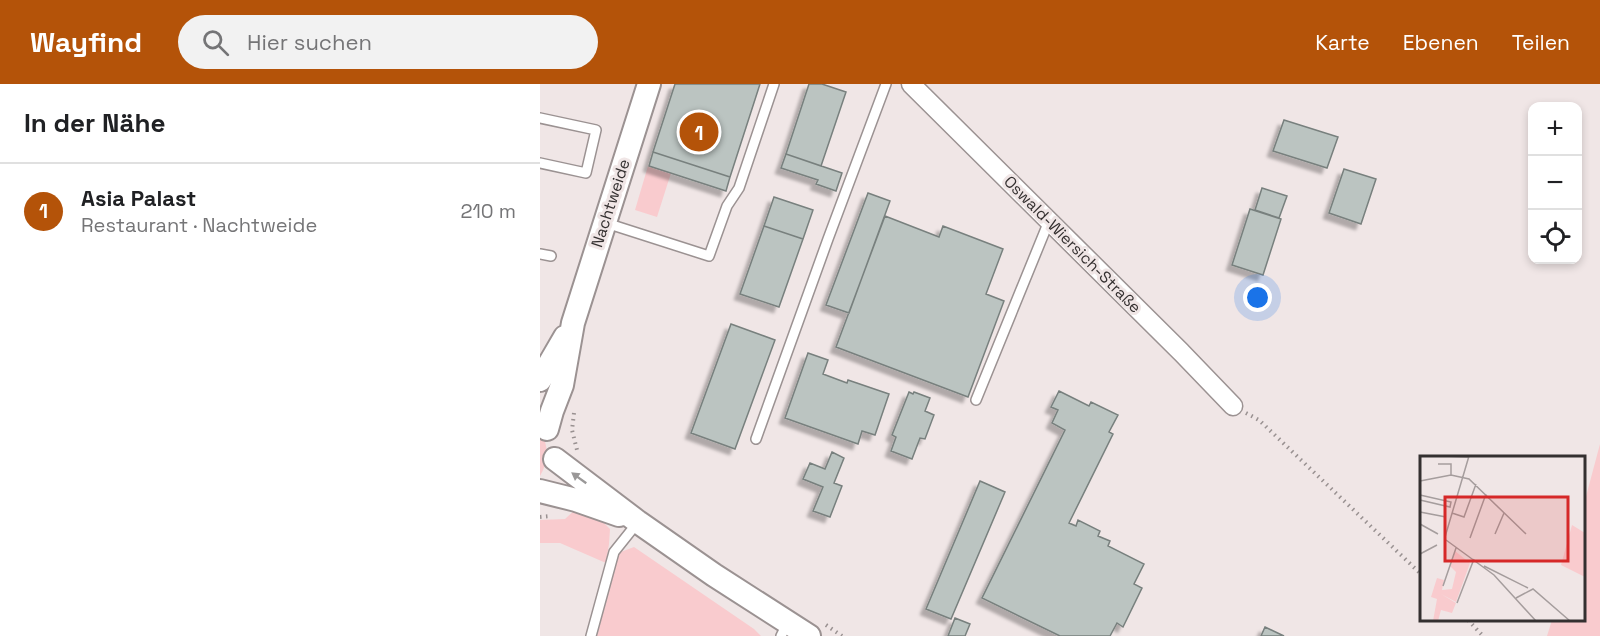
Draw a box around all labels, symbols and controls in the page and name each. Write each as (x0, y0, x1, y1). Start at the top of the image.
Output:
search box (178, 15, 598, 69)
text: Wayfind (30, 24, 142, 60)
icon: search (199, 26, 232, 59)
text: Hier suchen (247, 28, 372, 56)
text: Karte (1315, 29, 1370, 56)
text: Ebenen (1403, 29, 1479, 56)
text: Teilen (1512, 29, 1570, 56)
map controls (1528, 102, 1582, 264)
button: + (1528, 102, 1582, 156)
text: In der Nähe (24, 106, 165, 140)
pin: 1 (680, 110, 718, 154)
street label: Nachtweide (586, 156, 635, 250)
button: − (1528, 156, 1582, 210)
street label: Oswald-Wiersich-Straße (999, 171, 1146, 318)
text: Asia Palast (81, 184, 196, 212)
text: 1 (39, 198, 48, 224)
text: 210 m (460, 198, 516, 224)
button: locate (1528, 210, 1582, 264)
text: Restaurant · Nachtweide (81, 212, 317, 238)
your location (1243, 283, 1272, 312)
inset map (1420, 456, 1585, 621)
one-way arrow (572, 472, 588, 484)

